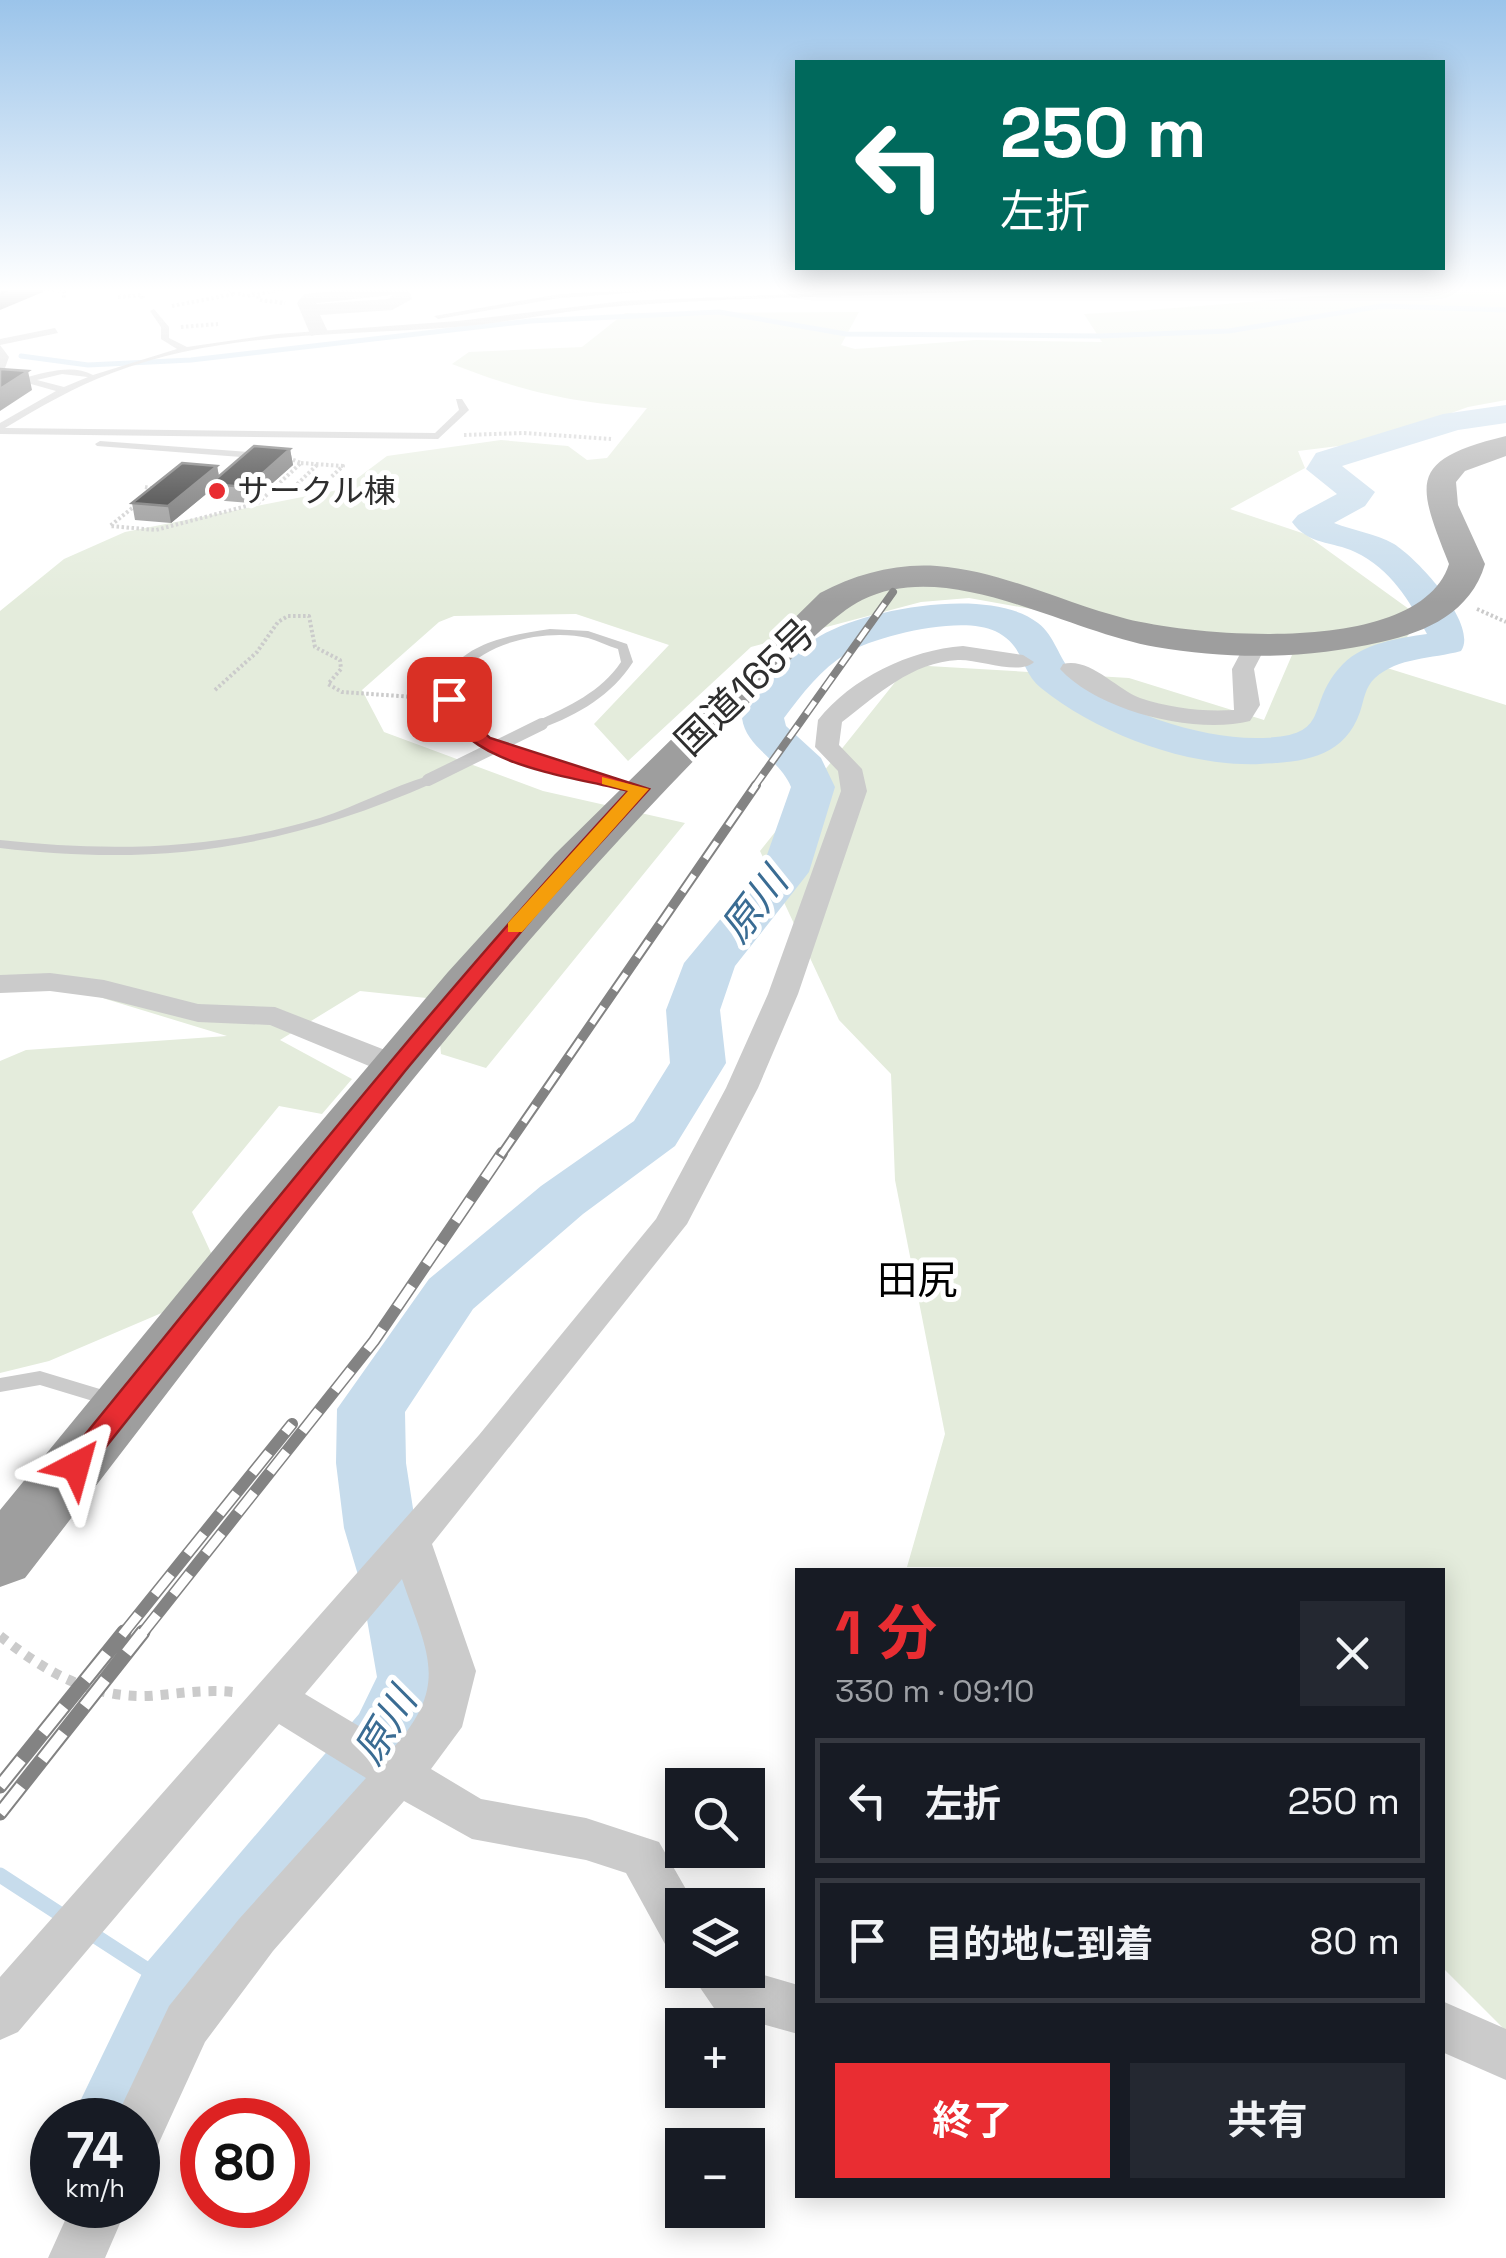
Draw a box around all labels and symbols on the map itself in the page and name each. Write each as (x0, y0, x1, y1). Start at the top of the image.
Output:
place label: サークル棟 (237, 471, 396, 511)
marker: サークル棟 (206, 480, 228, 502)
street label: 国道165号 (665, 609, 825, 765)
pin (407, 657, 492, 742)
water label: 原川 (710, 855, 801, 953)
district label: 田尻 (877, 1255, 957, 1306)
position arrow (24, 1414, 128, 1518)
water label: 原川 (343, 1675, 430, 1774)
speed limit sign: 80 (180, 2098, 310, 2228)

